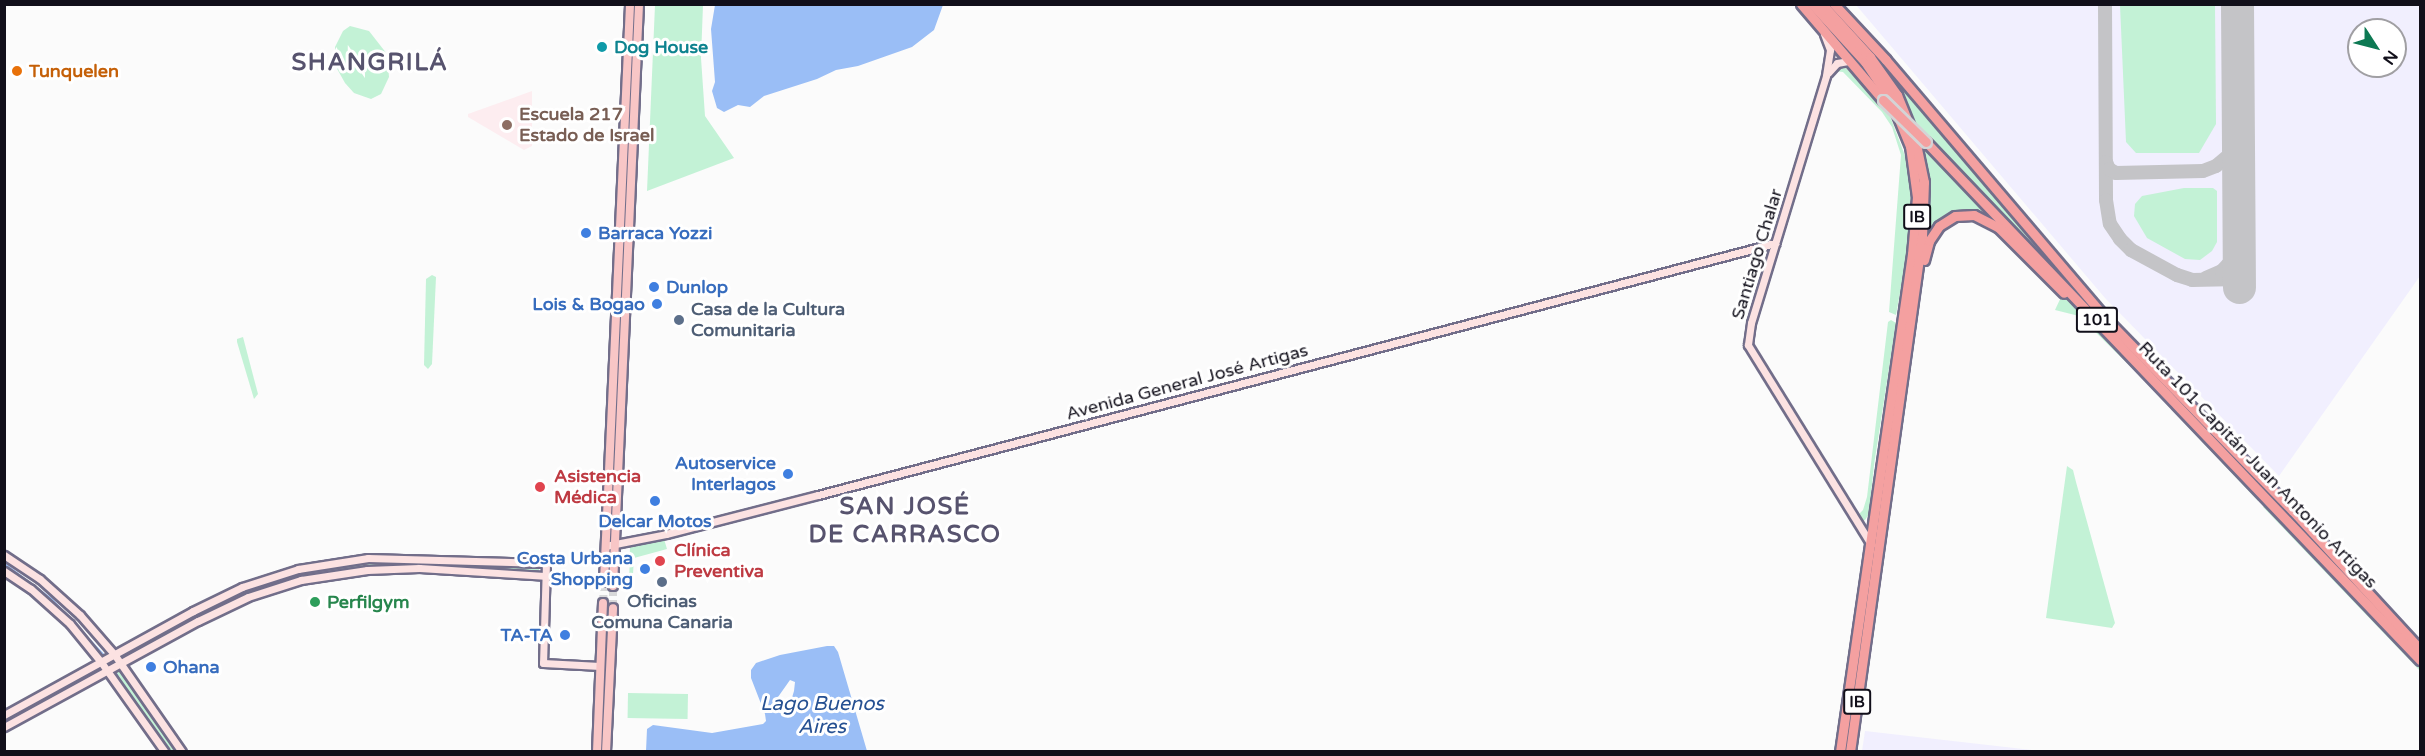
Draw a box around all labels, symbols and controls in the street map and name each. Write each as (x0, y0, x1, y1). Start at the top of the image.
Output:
north arrow (2347, 18, 2407, 78)
place label: Dog House (614, 36, 708, 58)
marker: Dog House (595, 40, 609, 54)
text: N (2378, 46, 2402, 68)
district label: SHANGRILÁ (292, 49, 448, 77)
place label: Tunquelen (29, 60, 119, 82)
marker: Tunquelen (10, 64, 24, 78)
place label: Escuela 217 Estado de Israel (519, 104, 654, 146)
marker: Escuela 217 Estado de Israel (500, 118, 514, 132)
street label: Santiago Chalar (1727, 186, 1787, 322)
road number: IB (1902, 204, 1932, 230)
place label: Barraca Yozzi (598, 222, 712, 244)
marker: Barraca Yozzi (579, 226, 593, 240)
place label: Dunlop (666, 276, 728, 298)
marker: Dunlop (647, 280, 661, 294)
place label: Lois & Bogao (532, 293, 645, 315)
marker: Lois & Bogao (650, 297, 664, 311)
place label: Casa de la Cultura Comunitaria (691, 299, 845, 342)
road number: 101 (2074, 307, 2120, 333)
marker: Casa de la Cultura Comunitaria (672, 313, 686, 327)
street label: Ruta 101 Capitán Juan Antonio Artigas (2134, 337, 2382, 593)
street label: Avenida General José Artigas (1064, 339, 1310, 425)
place label: Autoservice Interlagos (675, 453, 776, 496)
place label: Asistencia Médica (554, 466, 641, 508)
marker: Autoservice Interlagos (781, 467, 795, 481)
marker: Asistencia Médica (531, 478, 549, 496)
district label: SAN JOSÉ DE CARRASCO (808, 493, 1002, 549)
marker: Delcar Motos (648, 494, 662, 508)
place label: Delcar Motos (598, 510, 712, 532)
place label: Clínica Preventiva (674, 540, 764, 582)
place label: Costa Urbana Shopping (517, 548, 633, 590)
marker: Clínica Preventiva (651, 552, 669, 570)
marker: Costa Urbana Shopping (638, 562, 652, 576)
marker: Oficinas Comuna Canaria (655, 575, 669, 589)
place label: Perfilgym (327, 591, 409, 613)
place label: Oficinas Comuna Canaria (591, 591, 733, 634)
marker: Perfilgym (308, 595, 322, 609)
place label: TA-TA (501, 624, 553, 646)
marker: TA-TA (558, 628, 572, 642)
place label: Ohana (163, 656, 220, 678)
marker: Ohana (144, 660, 158, 674)
road number: IB (1842, 689, 1872, 715)
water label: Lago Buenos Aires (760, 692, 884, 739)

